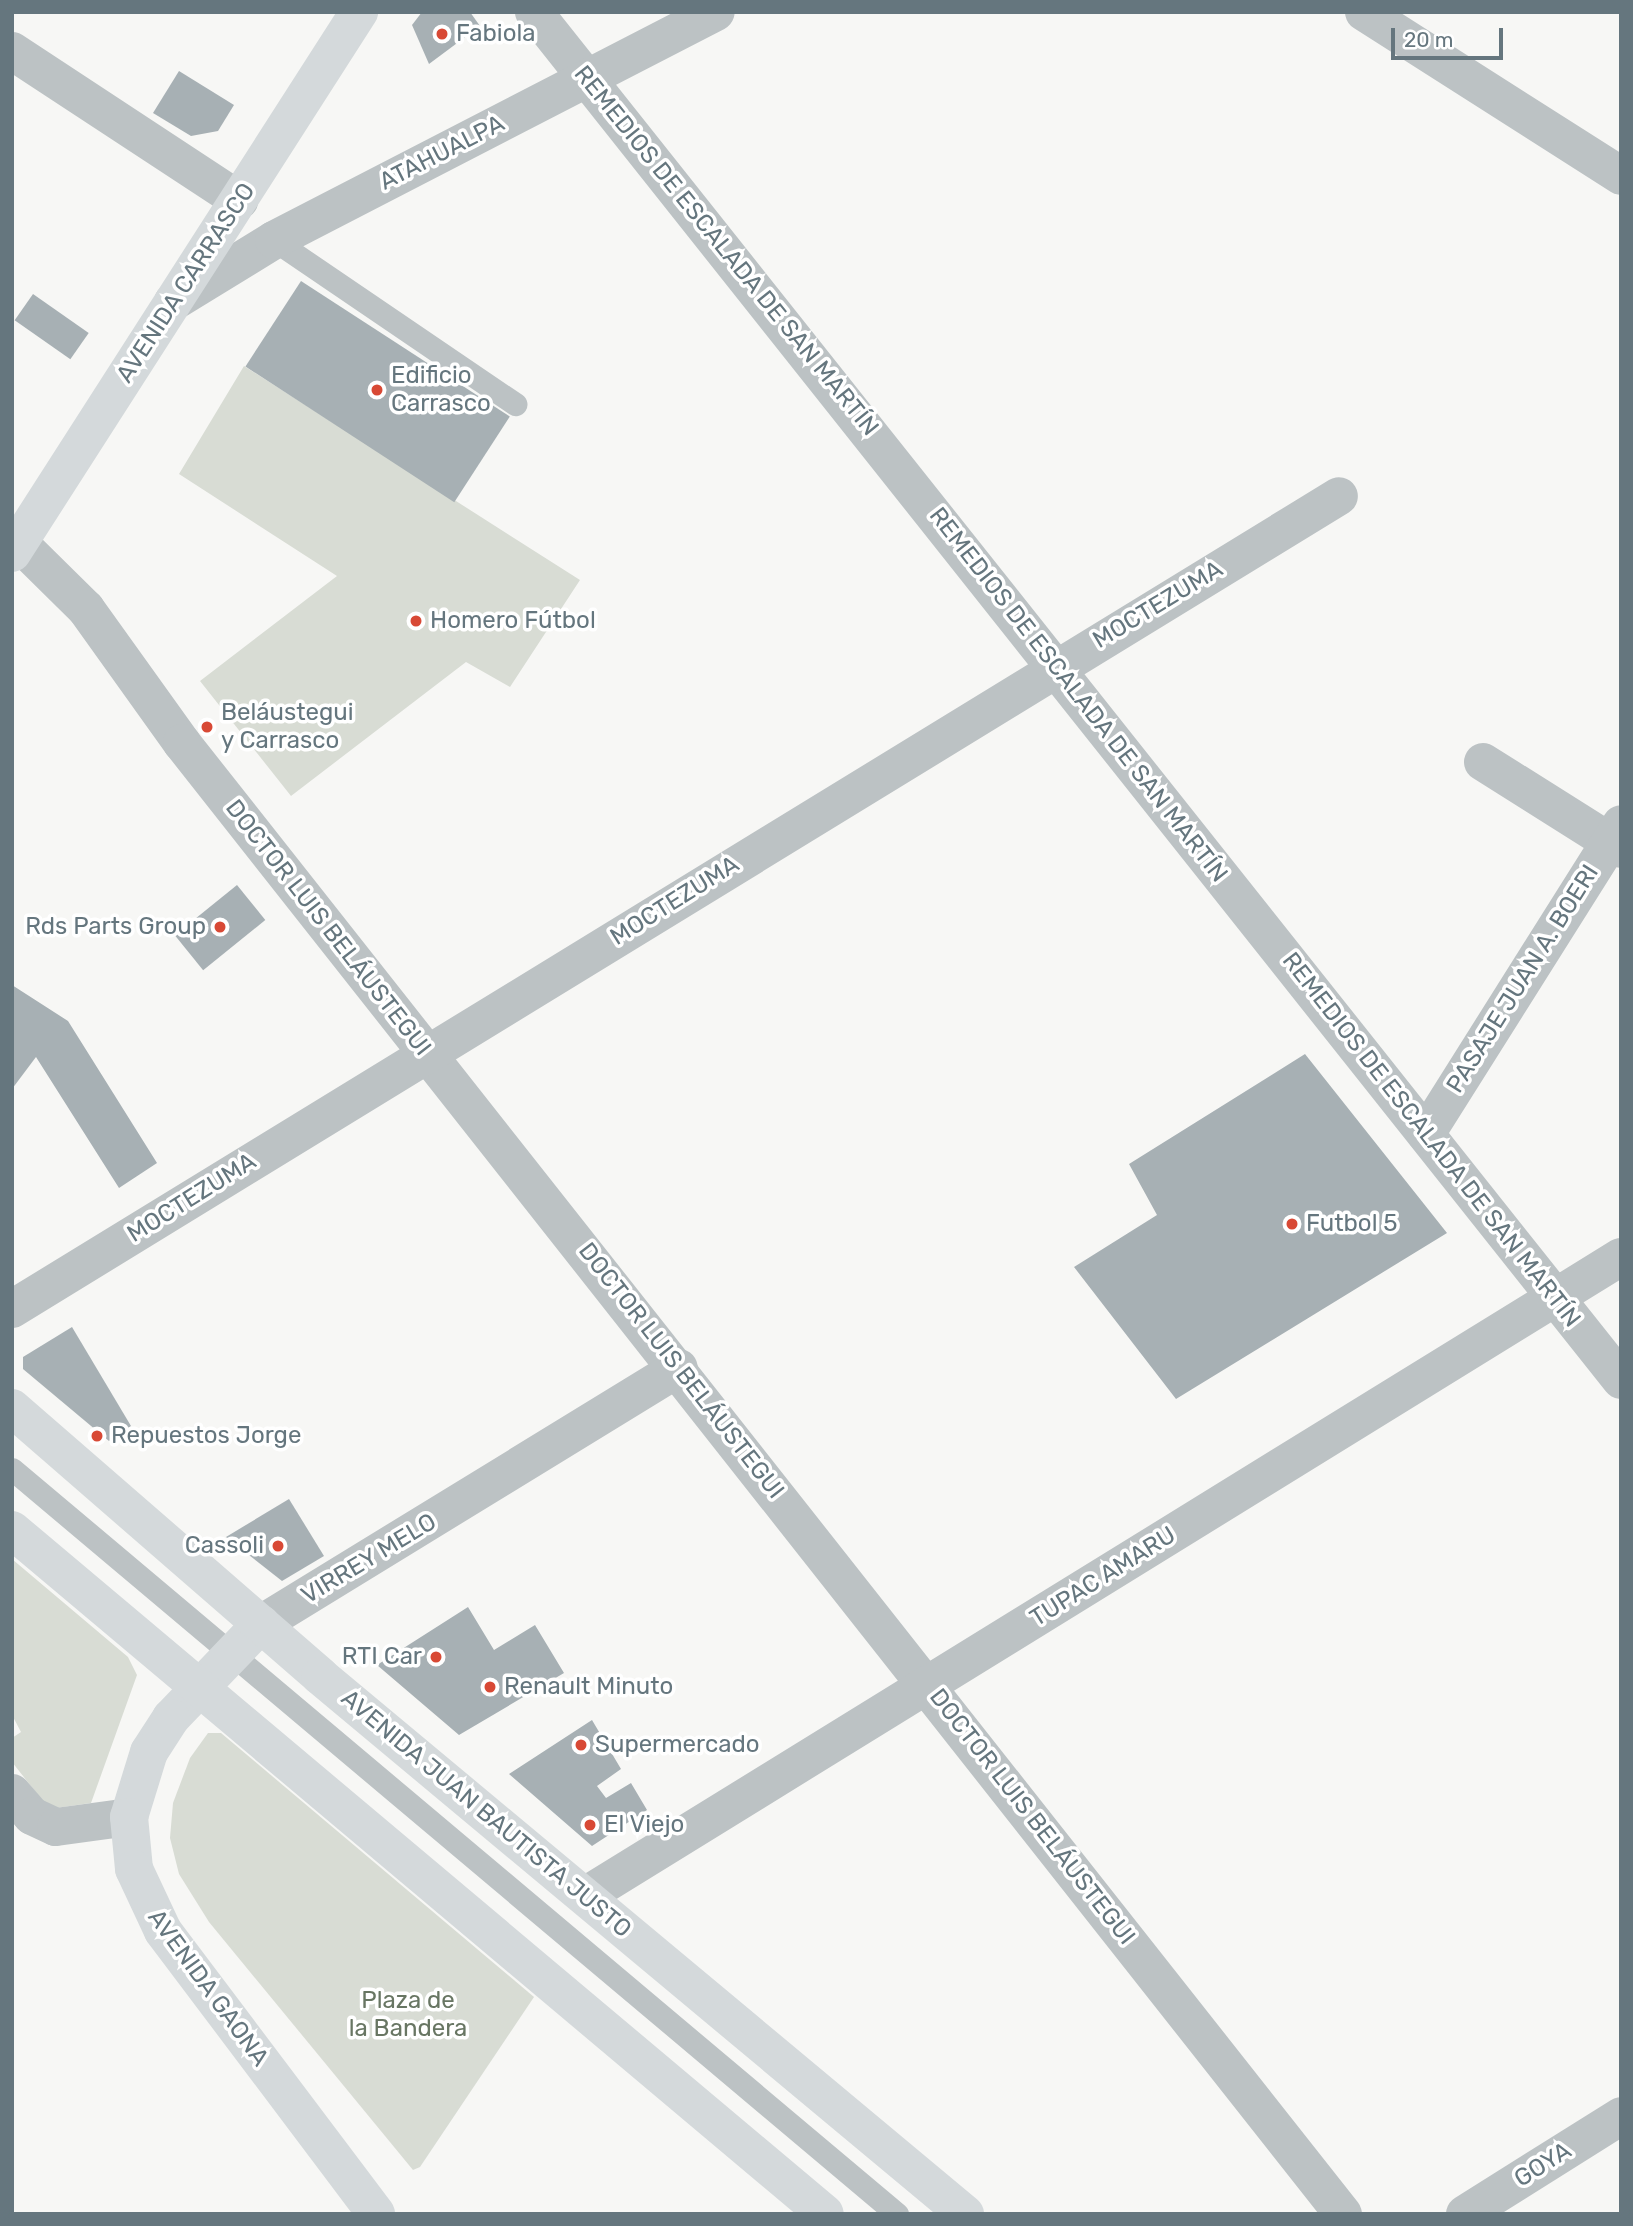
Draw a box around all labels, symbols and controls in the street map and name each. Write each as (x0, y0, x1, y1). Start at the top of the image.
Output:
scale bar (1395, 14, 1507, 58)
place label: Fabiola (456, 20, 536, 48)
marker: Fabiola (434, 26, 450, 42)
text: 20 m (1404, 27, 1453, 52)
street label: REMEDIOS DE ESCALADA DE SAN MARTÍN (567, 60, 885, 442)
street label: ATAHUALPA (375, 109, 509, 197)
street label: AVENIDA CARRASCO (110, 177, 262, 389)
place label: Edificio Carrasco (391, 362, 491, 418)
marker: Edificio Carrasco (369, 382, 385, 398)
street label: REMEDIOS DE ESCALADA DE SAN MARTÍN (923, 502, 1233, 888)
street label: MOCTEZUMA (1088, 555, 1228, 655)
place label: Homero Fútbol (430, 607, 596, 635)
marker: Homero Fútbol (408, 613, 424, 629)
place label: Beláustegui y Carrasco (221, 699, 354, 755)
marker: Beláustegui y Carrasco (199, 719, 215, 735)
street label: DOCTOR LUIS BELÁUSTEGUI (219, 794, 437, 1062)
street label: MOCTEZUMA (605, 850, 745, 952)
street label: PASAJE JUAN A. BOERI (1441, 859, 1605, 1099)
place label: Rds Parts Group (25, 913, 206, 941)
marker: Rds Parts Group (212, 919, 228, 935)
street label: REMEDIOS DE ESCALADA DE SAN MARTÍN (1276, 947, 1586, 1333)
street label: MOCTEZUMA (122, 1147, 262, 1249)
place label: Futbol 5 (1306, 1210, 1398, 1238)
marker: Futbol 5 (1284, 1216, 1300, 1232)
street label: DOCTOR LUIS BELÁUSTEGUI (572, 1237, 790, 1505)
place label: Repuestos Jorge (111, 1422, 301, 1450)
marker: Repuestos Jorge (89, 1428, 105, 1444)
street label: VIRREY MELO (296, 1507, 442, 1611)
street label: TUPAC AMARU (1025, 1521, 1181, 1633)
place label: Cassoli (185, 1532, 264, 1560)
marker: Cassoli (270, 1538, 286, 1554)
place label: RTI Car (342, 1643, 422, 1671)
marker: RTI Car (428, 1649, 444, 1665)
place label: Renault Minuto (504, 1673, 673, 1701)
marker: Renault Minuto (482, 1679, 498, 1695)
street label: DOCTOR LUIS BELÁUSTEGUI (923, 1683, 1141, 1951)
street label: AVENIDA JUAN BAUTISTA JUSTO (335, 1684, 637, 1944)
place label: Supermercado (595, 1731, 759, 1759)
marker: Supermercado (573, 1737, 589, 1753)
place label: El Viejo (604, 1811, 685, 1839)
marker: El Viejo (582, 1817, 598, 1833)
street label: AVENIDA GAONA (141, 1904, 275, 2072)
park label: Plaza de la Bandera (349, 1987, 467, 2043)
street label: GOYA (1509, 2136, 1577, 2194)

